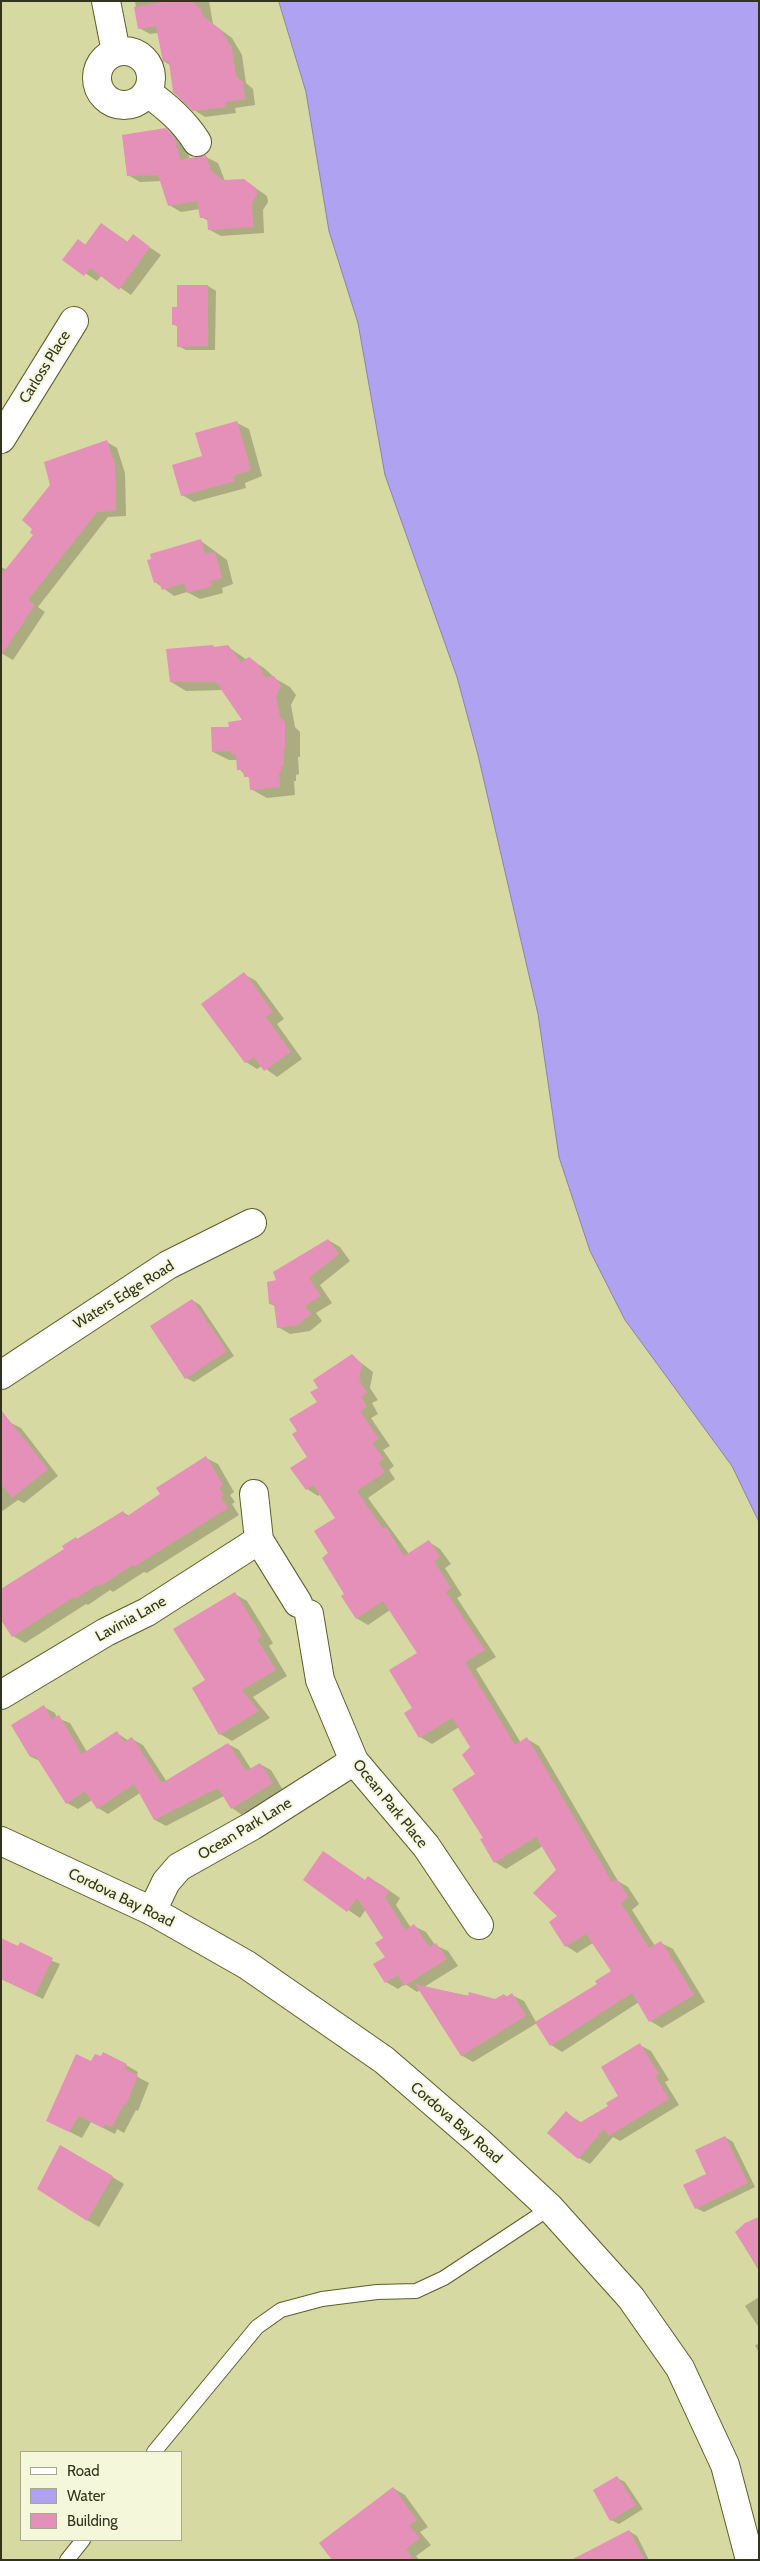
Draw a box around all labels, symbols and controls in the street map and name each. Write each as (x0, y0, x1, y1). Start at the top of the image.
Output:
street label: Carloss Place (16, 327, 74, 407)
street label: Waters Edge Road (70, 1257, 178, 1333)
street label: Lavinia Lane (93, 1592, 169, 1646)
street label: Ocean Park Place (349, 1756, 431, 1852)
street label: Ocean Park Lane (195, 1794, 295, 1864)
street label: Cordova Bay Road (65, 1865, 177, 1931)
street label: Cordova Bay Road (407, 2078, 505, 2168)
legend (20, 2451, 182, 2541)
text: Road (67, 2462, 100, 2480)
text: Water (67, 2487, 105, 2505)
text: Building (67, 2512, 118, 2530)

